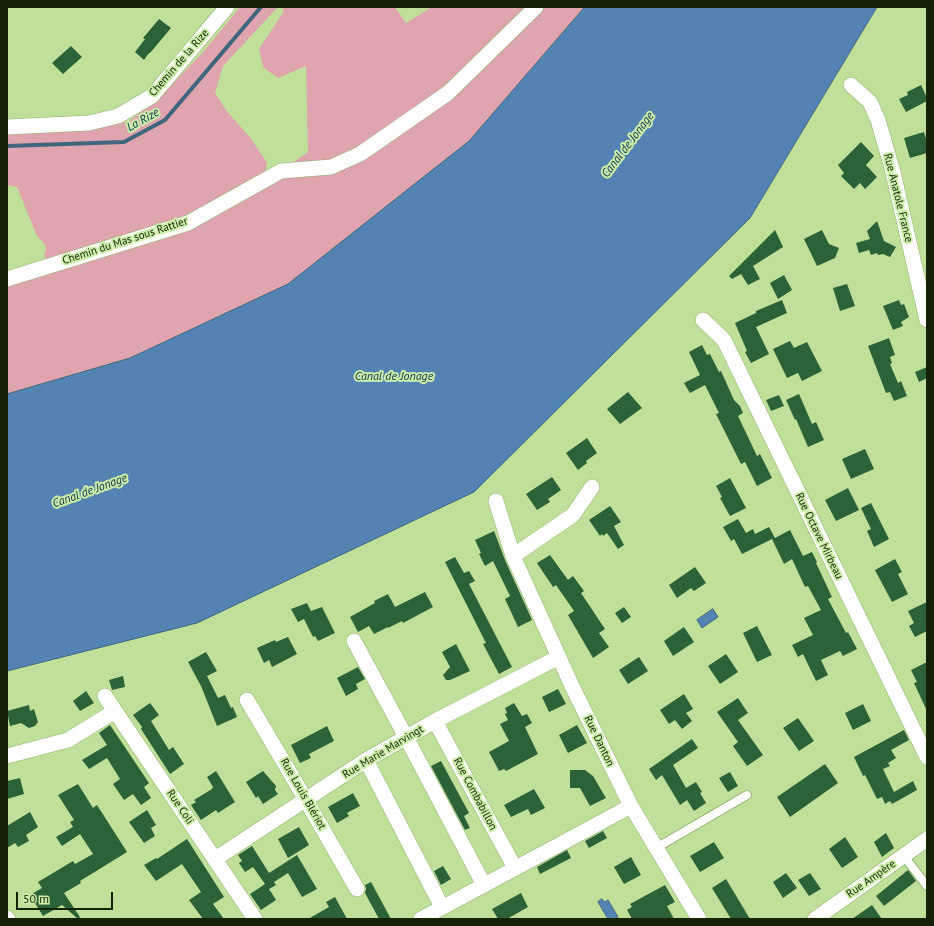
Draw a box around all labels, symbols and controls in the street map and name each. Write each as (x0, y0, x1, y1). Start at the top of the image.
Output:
street label: Chemin de la Rize (146, 27, 212, 99)
water label: La Rize (124, 105, 162, 135)
water label: Canal de Jonage (599, 109, 657, 181)
street label: Rue Anatole France (881, 152, 915, 244)
street label: Chemin du Mas sous Rattier (61, 215, 189, 267)
water label: Canal de Jonage (355, 370, 433, 384)
water label: Canal de Jonage (51, 471, 129, 511)
street label: Rue Octave Mirbeau (792, 491, 846, 581)
street label: Rue Danton (581, 713, 617, 769)
street label: Rue Marie Marvingt (340, 723, 426, 781)
street label: Rue Combabillon (450, 755, 500, 833)
street label: Rue Louis Blériot (277, 756, 329, 832)
street label: Rue Coli (164, 787, 196, 827)
street label: Rue Ampère (844, 857, 898, 901)
scale bar (18, 884, 115, 910)
text: 50 m (23, 891, 49, 906)

